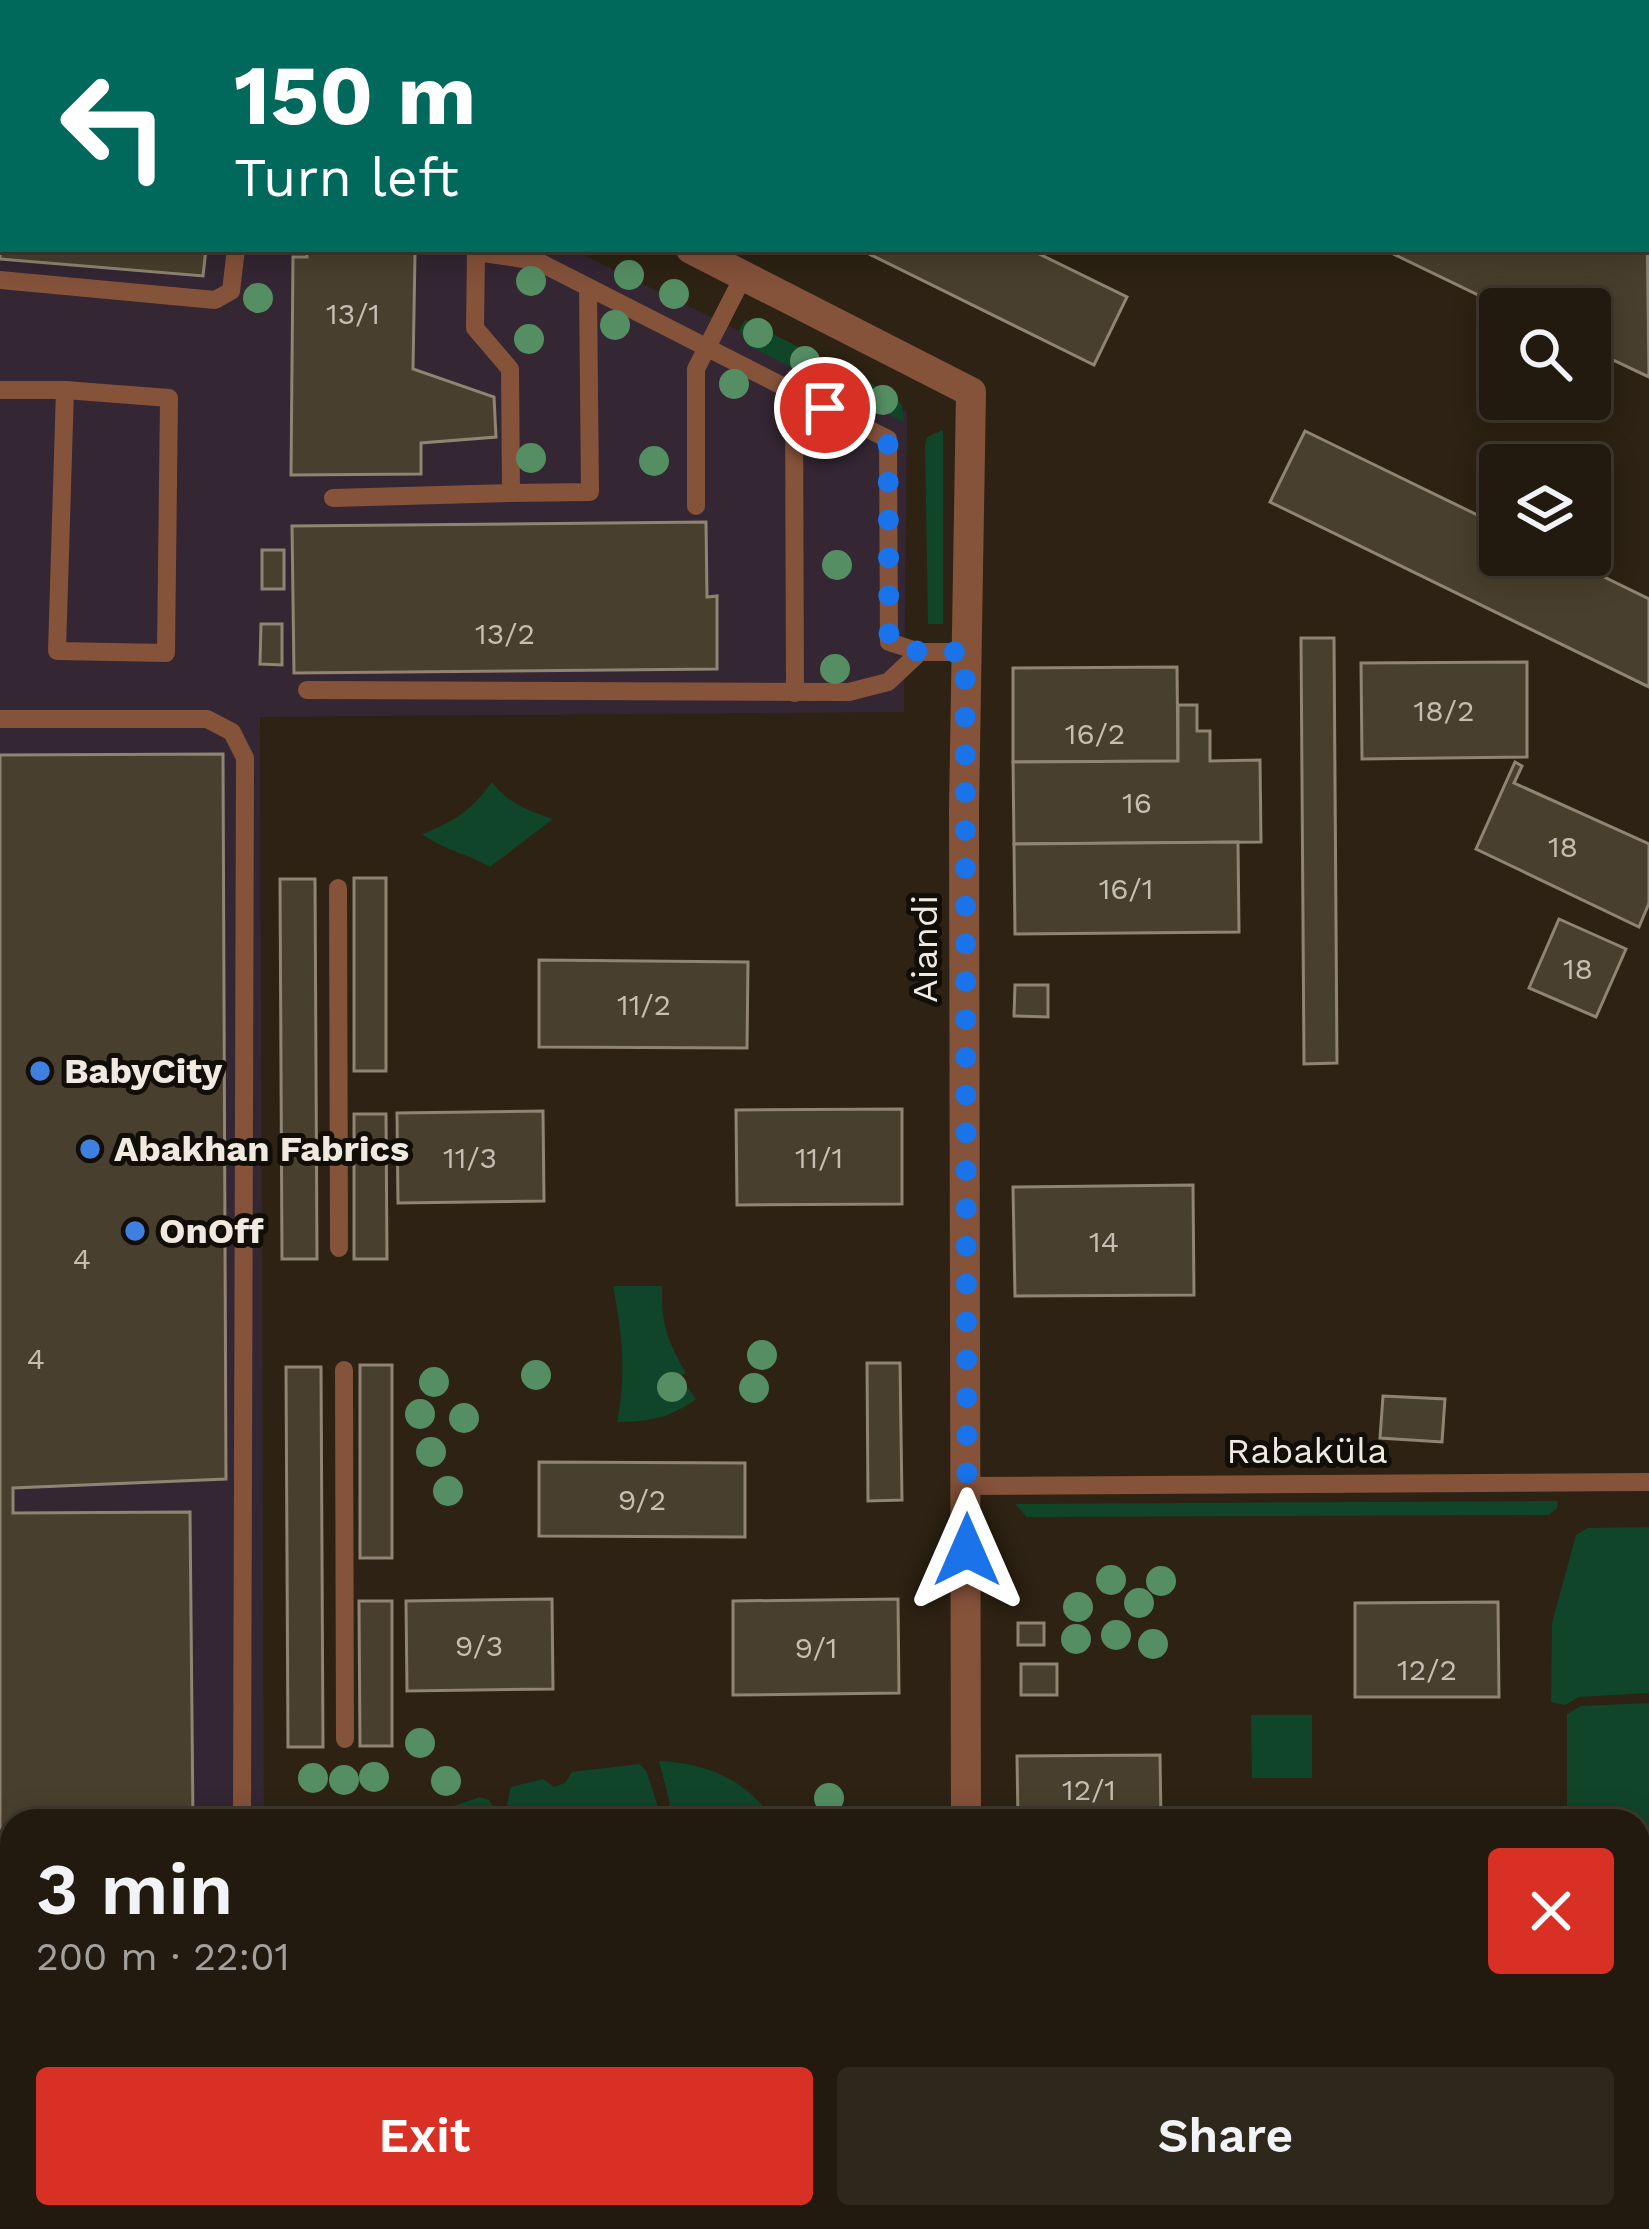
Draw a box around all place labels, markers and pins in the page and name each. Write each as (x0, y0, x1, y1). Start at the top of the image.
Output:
pin (774, 357, 876, 459)
place label: BabyCity (64, 1050, 223, 1092)
marker: BabyCity (27, 1058, 53, 1084)
place label: Abakhan Fabrics (114, 1128, 409, 1170)
marker: Abakhan Fabrics (77, 1136, 103, 1162)
place label: OnOff (159, 1210, 264, 1252)
marker: OnOff (122, 1218, 148, 1244)

